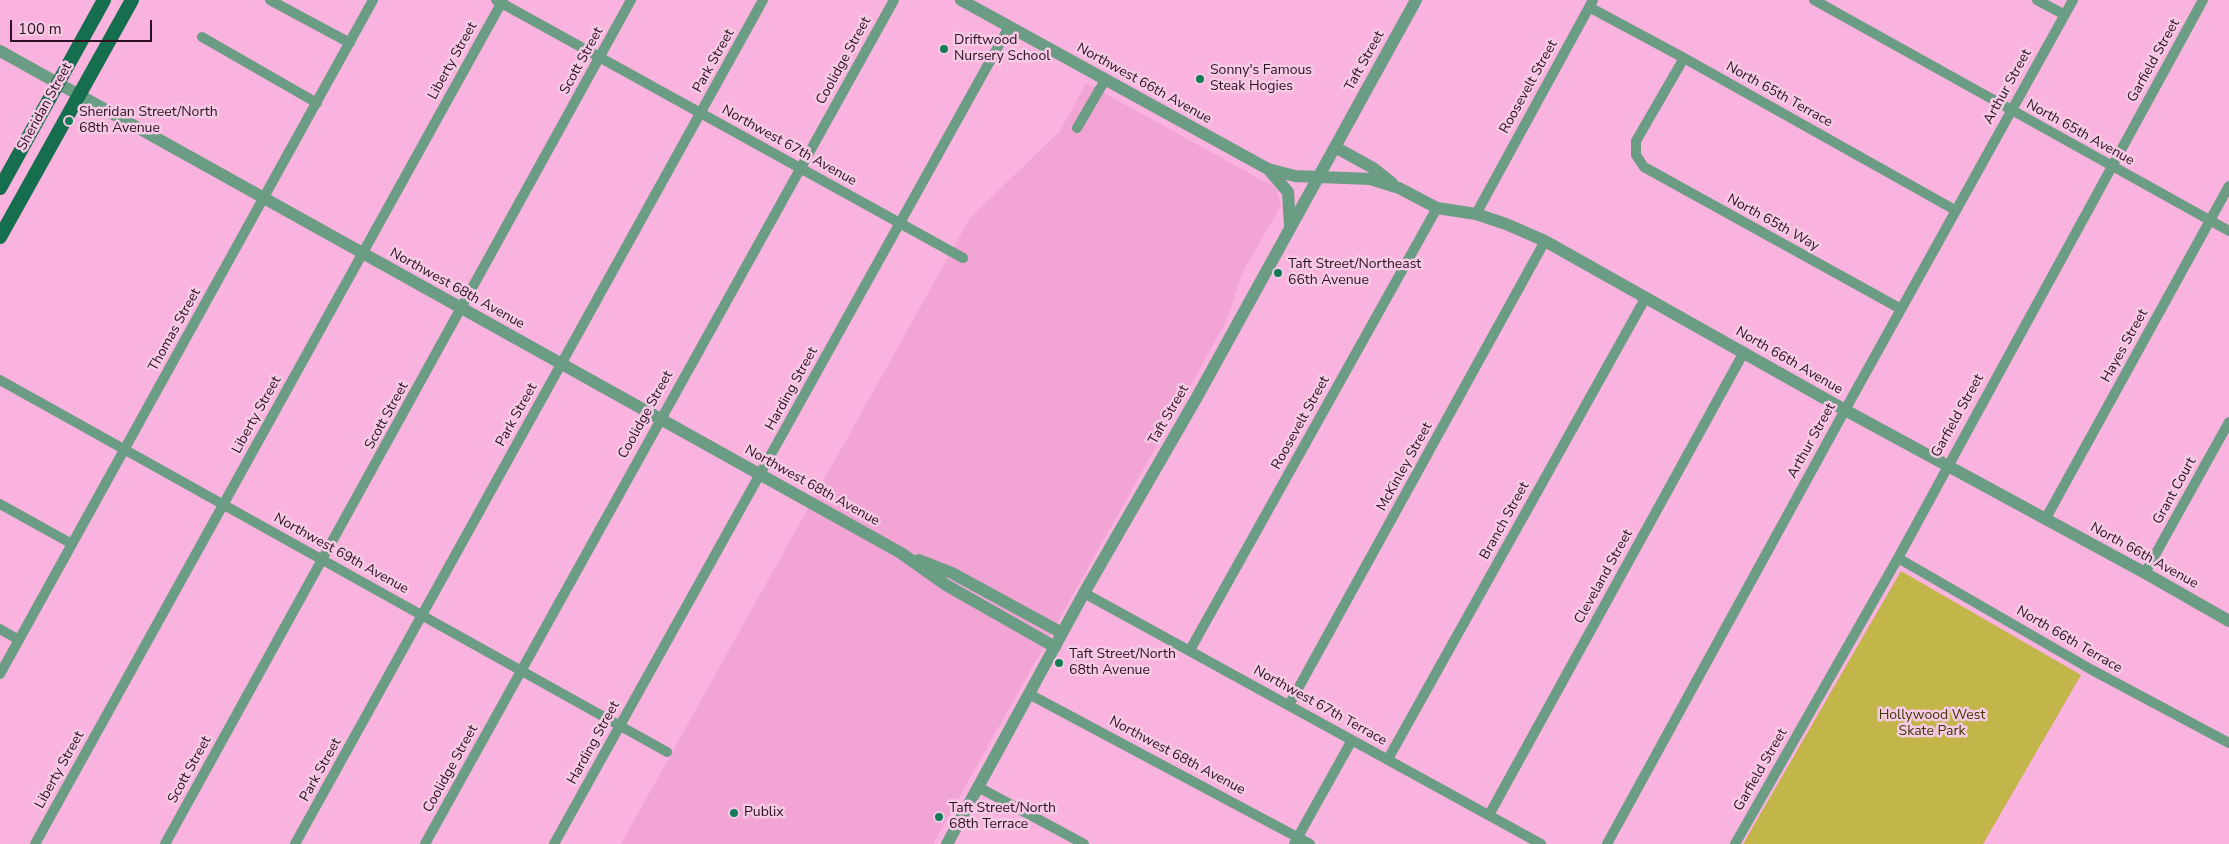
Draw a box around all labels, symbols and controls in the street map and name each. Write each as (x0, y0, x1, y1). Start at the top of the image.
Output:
scale bar (12, 10, 155, 42)
street label: Coolidge Street (813, 14, 875, 108)
street label: Garfield Street (2124, 17, 2184, 105)
text: 100 m (18, 19, 62, 39)
street label: Liberty Street (425, 19, 481, 103)
street label: Scott Street (557, 25, 607, 97)
street label: Park Street (690, 26, 738, 96)
street label: Taft Street (1342, 28, 1388, 94)
place label: Driftwood Nursery School (954, 33, 1050, 65)
street label: Roosevelt Street (1496, 37, 1562, 137)
street label: Northwest 66th Avenue (1074, 40, 1214, 128)
marker: Driftwood Nursery School (938, 43, 950, 55)
street label: Arthur Street (1981, 47, 2035, 127)
street label: North 65th Terrace (1723, 59, 1835, 131)
street label: Sheridan Street (14, 60, 76, 154)
place label: Sonny's Famous Steak Hogies (1210, 63, 1312, 95)
marker: Sonny's Famous Steak Hogies (1194, 73, 1206, 85)
street label: North 65th Avenue (2023, 96, 2137, 170)
street label: Northwest 67th Avenue (719, 102, 859, 190)
place label: Sheridan Street/North 68th Avenue (79, 105, 218, 138)
marker: Sheridan Street/North 68th Avenue (63, 115, 75, 127)
street label: North 65th Way (1724, 191, 1822, 255)
street label: Northwest 68th Avenue (387, 245, 527, 333)
place label: Taft Street/Northeast 66th Avenue (1288, 257, 1421, 290)
marker: Taft Street/Northeast 66th Avenue (1272, 267, 1284, 279)
street label: Thomas Street (145, 286, 205, 374)
street label: Hayes Street (2098, 306, 2152, 386)
street label: North 66th Avenue (1732, 324, 1846, 398)
street label: Harding Street (762, 345, 822, 433)
street label: Coolidge Street (615, 368, 677, 462)
street label: Garfield Street (1928, 372, 1988, 460)
street label: Liberty Street (229, 373, 285, 457)
street label: Roosevelt Street (1268, 373, 1334, 473)
street label: Scott Street (362, 380, 412, 452)
street label: Park Street (493, 380, 541, 450)
street label: Taft Street (1145, 382, 1193, 448)
street label: Arthur Street (1785, 401, 1839, 481)
street label: McKinley Street (1374, 420, 1436, 514)
street label: Northwest 68th Avenue (742, 442, 882, 530)
street label: Grant Court (2150, 455, 2200, 527)
street label: Branch Street (1477, 479, 1533, 563)
street label: Northwest 69th Avenue (271, 510, 411, 598)
street label: North 66th Avenue (2087, 519, 2201, 593)
street label: Cleveland Street (1571, 527, 1637, 627)
street label: North 66th Terrace (2013, 603, 2125, 677)
place label: Taft Street/North 68th Avenue (1069, 647, 1176, 680)
marker: Taft Street/North 68th Avenue (1053, 657, 1065, 669)
street label: Northwest 67th Terrace (1250, 662, 1390, 750)
street label: Harding Street (564, 699, 624, 787)
park label: Hollywood West Skate Park (1879, 708, 1985, 740)
street label: Northwest 68th Avenue (1106, 713, 1248, 799)
street label: Coolidge Street (420, 722, 482, 816)
street label: Garfield Street (1731, 726, 1791, 814)
street label: Liberty Street (32, 728, 88, 812)
street label: Scott Street (165, 734, 215, 806)
street label: Park Street (297, 735, 345, 805)
place label: Taft Street/North 68th Terrace (949, 801, 1056, 834)
place label: Publix (744, 805, 784, 821)
marker: Publix (728, 807, 740, 819)
marker: Taft Street/North 68th Terrace (933, 811, 945, 823)

